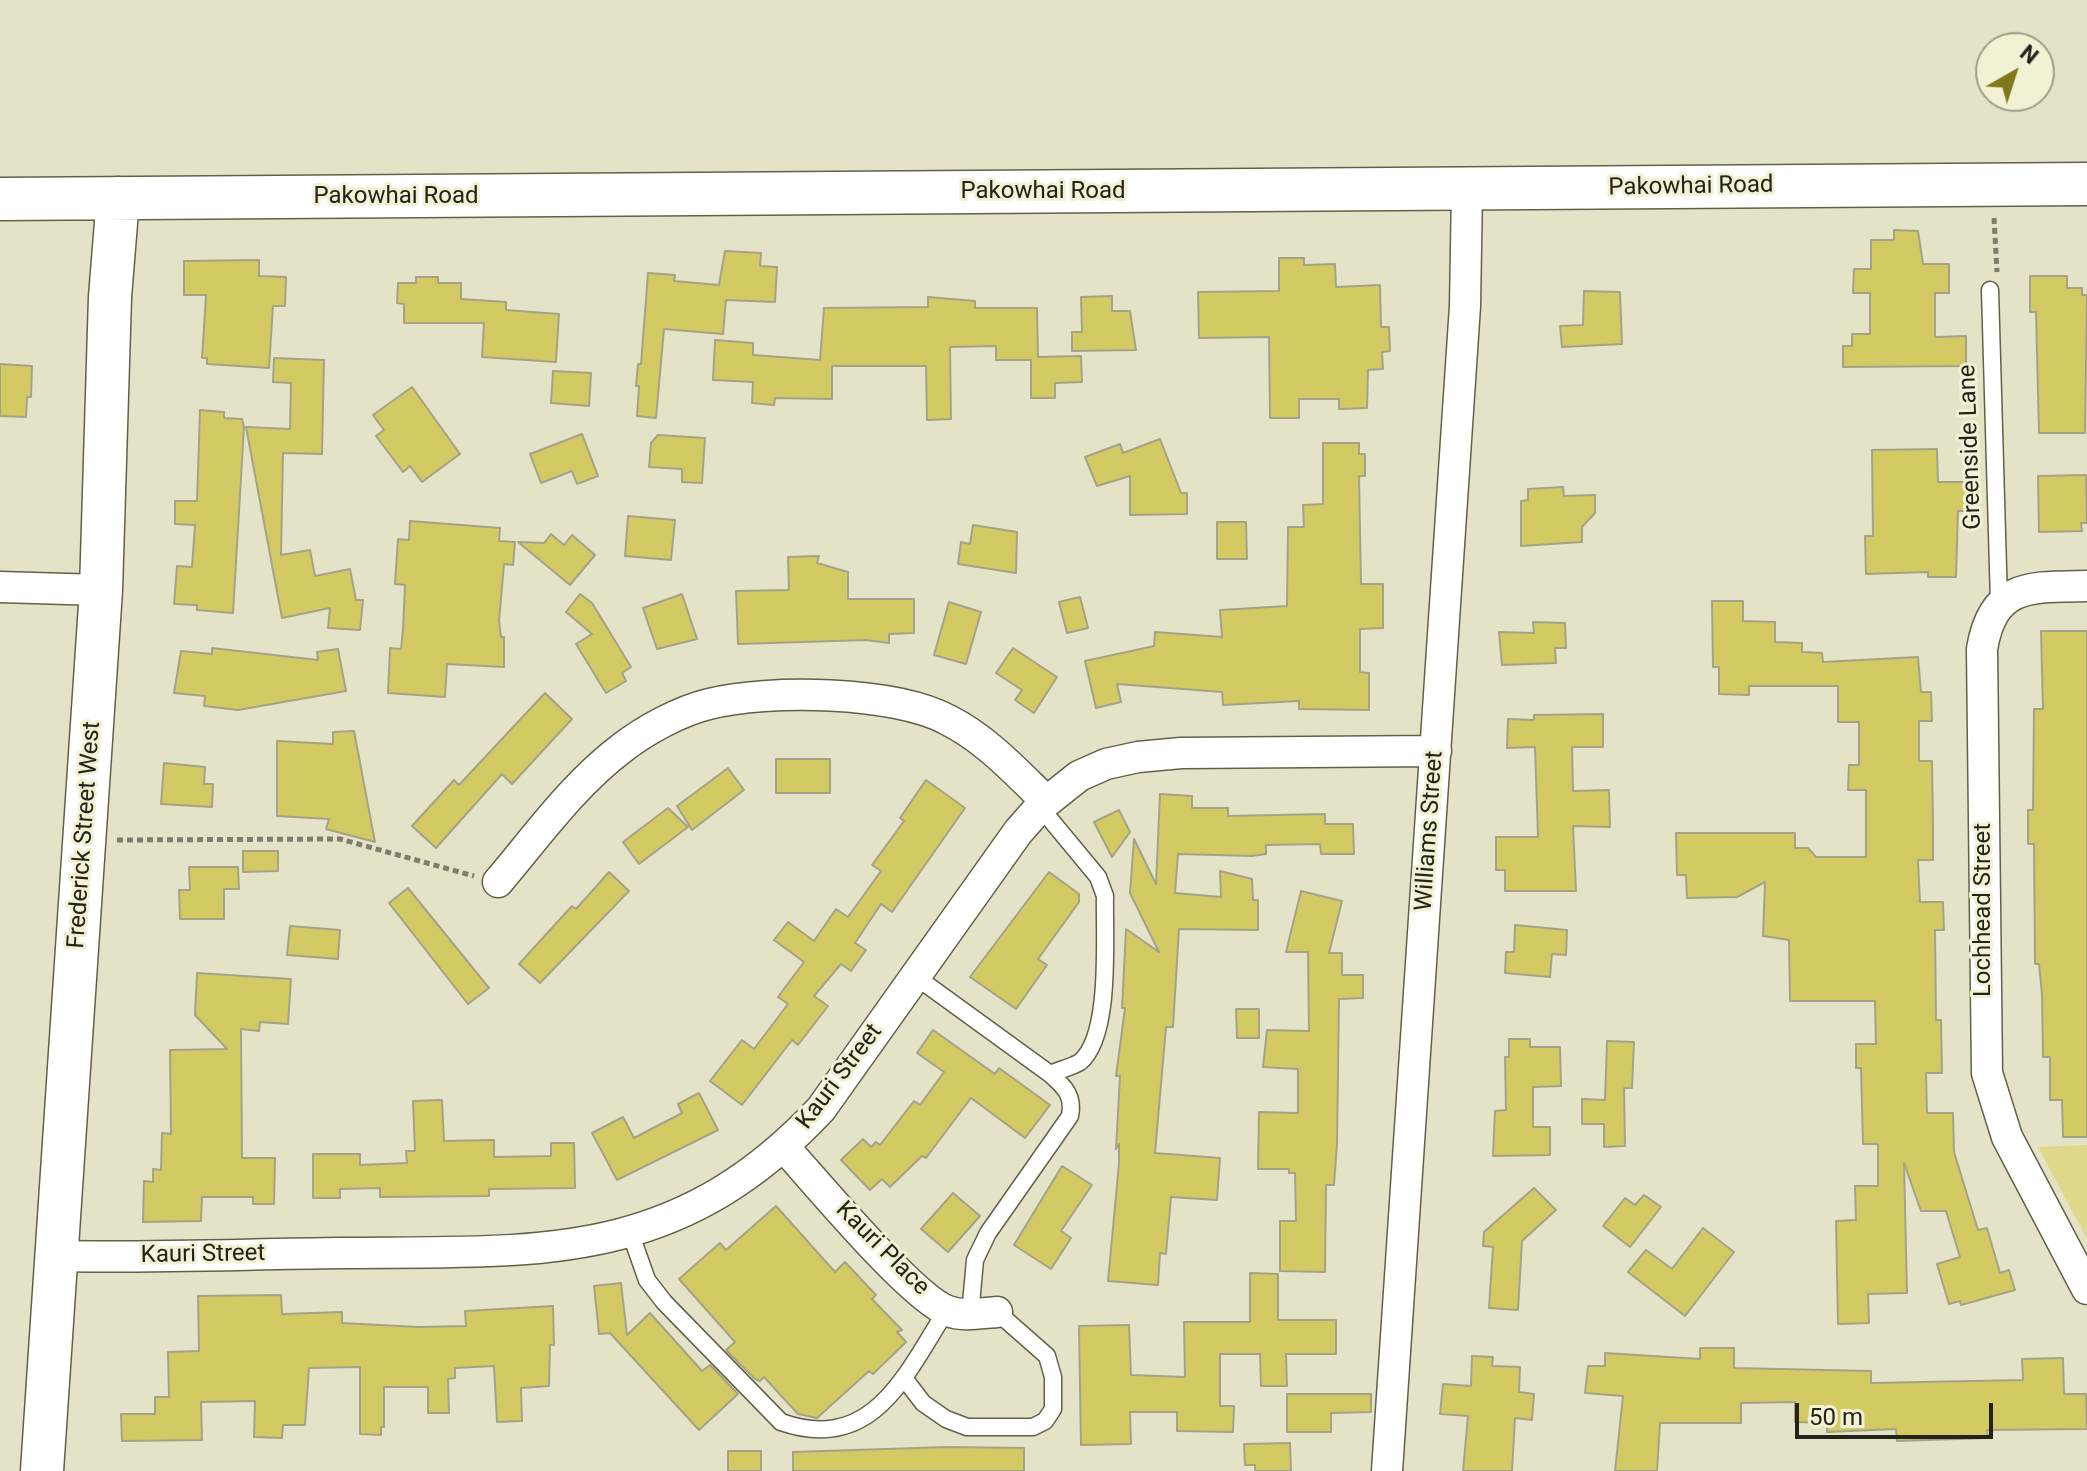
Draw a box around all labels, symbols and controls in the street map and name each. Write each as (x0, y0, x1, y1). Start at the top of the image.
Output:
north arrow (1975, 32, 2055, 112)
text: N (2015, 40, 2043, 69)
street label: Pakowhai Road (1608, 171, 1774, 203)
street label: Pakowhai Road (960, 178, 1126, 206)
street label: Pakowhai Road (313, 183, 479, 211)
street label: Greenside Lane (1954, 364, 1988, 530)
street label: Frederick Street West (63, 720, 107, 950)
street label: Williams Street (1410, 750, 1450, 912)
street label: Lochhead Street (1970, 823, 1998, 997)
street label: Kauri Street (791, 1019, 889, 1135)
street label: Kauri Place (829, 1196, 935, 1302)
street label: Kauri Street (140, 1240, 266, 1270)
scale bar (1799, 1387, 1997, 1437)
text: 50 m (1809, 1403, 1863, 1431)

